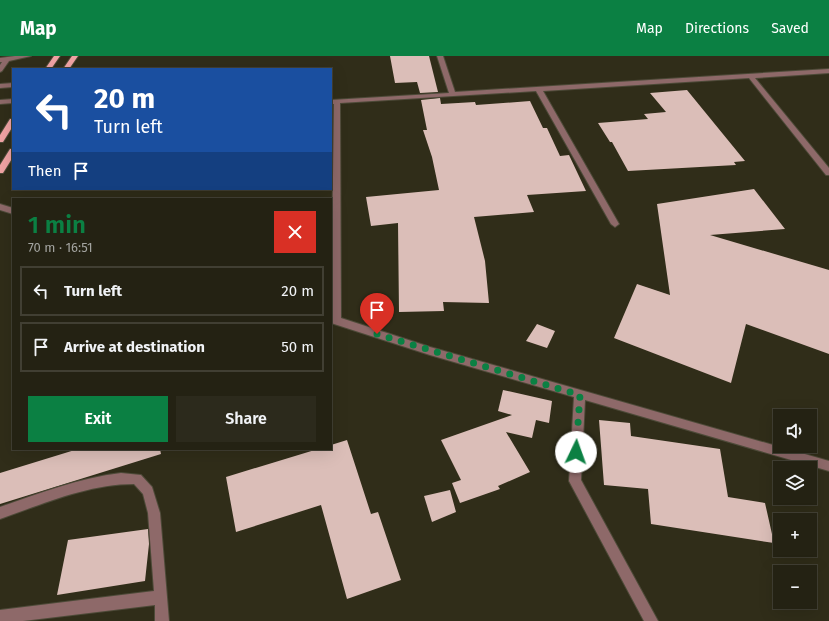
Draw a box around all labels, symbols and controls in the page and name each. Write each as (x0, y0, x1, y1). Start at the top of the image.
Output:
text: Map (20, 17, 57, 40)
text: Map (636, 20, 663, 37)
text: Directions (685, 20, 749, 37)
text: Saved (771, 20, 809, 37)
text: 20 m (94, 82, 155, 115)
icon: left (28, 84, 80, 136)
text: Turn left (94, 116, 163, 138)
icon: arrive (70, 160, 92, 182)
text: Then (28, 162, 62, 180)
text: 1 min (28, 211, 86, 239)
button: close (274, 211, 316, 253)
text: 70 m · 16:51 (28, 240, 93, 255)
icon: left (30, 280, 52, 302)
text: Turn left (64, 282, 122, 300)
text: 20 m (281, 282, 314, 300)
pin (360, 293, 394, 334)
icon: arrive (366, 299, 388, 321)
icon: arrive (30, 336, 52, 358)
text: Arrive at destination (64, 338, 205, 356)
text: 50 m (281, 338, 314, 356)
button: Exit (28, 396, 168, 442)
button: Share (176, 396, 316, 442)
map controls (773, 409, 817, 609)
button: sound (773, 409, 817, 453)
position arrow (555, 431, 597, 473)
button: layers (773, 461, 817, 505)
button: + (773, 513, 817, 557)
button: − (773, 565, 817, 609)

